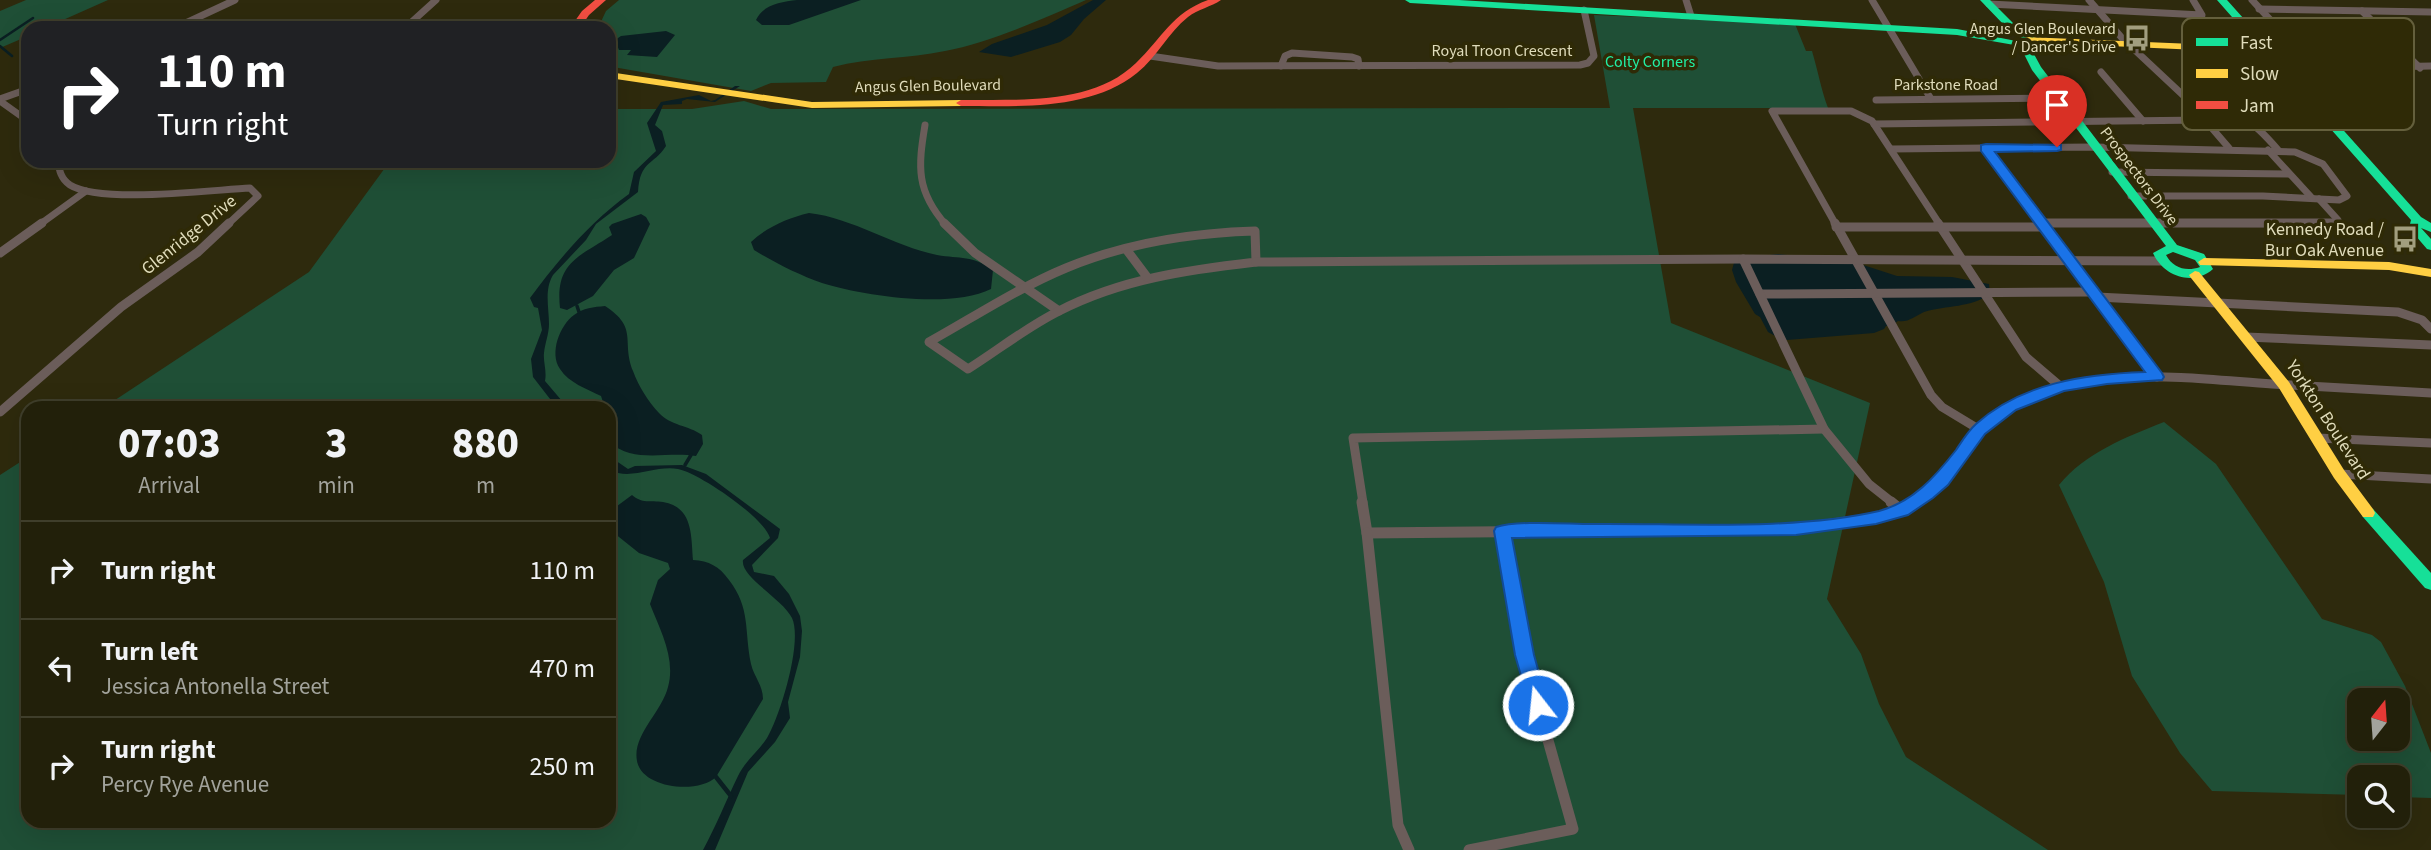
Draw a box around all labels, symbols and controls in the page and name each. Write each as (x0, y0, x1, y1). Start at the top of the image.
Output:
place label: Angus Glen Boulevard / Dancer's Drive (1970, 18, 2116, 58)
legend (2182, 18, 2414, 130)
bus stop icon: Angus Glen Boulevard / Dancer's Drive (2122, 23, 2152, 53)
text: Fast (2240, 30, 2273, 57)
text: 110 m (157, 37, 286, 107)
street label: Royal Troon Crescent (1432, 40, 1573, 62)
icon: right (42, 49, 133, 140)
park label: Colty Corners (1605, 51, 1695, 73)
text: Slow (2240, 61, 2279, 88)
street label: Angus Glen Boulevard (855, 74, 1001, 98)
street label: Parkstone Road (1894, 74, 1998, 96)
pin (2027, 75, 2087, 147)
icon: arrive (2038, 86, 2076, 124)
text: Jam (2240, 93, 2274, 120)
text: Turn right (157, 102, 288, 148)
street label: Prospectors Drive (2095, 122, 2183, 230)
street label: Glenridge Drive (136, 189, 242, 281)
place label: Kennedy Road / Bur Oak Avenue (2265, 217, 2385, 263)
bus stop icon: Kennedy Road / Bur Oak Avenue (2390, 224, 2420, 254)
street label: Yorkton Boulevard (2279, 354, 2376, 485)
text: 07:03 (118, 414, 221, 474)
text: 3 (325, 414, 347, 474)
text: 880 (452, 414, 519, 474)
text: Arrival (138, 469, 200, 502)
text: min (318, 469, 355, 502)
text: m (476, 469, 495, 502)
icon: right (42, 551, 80, 589)
text: Turn right (101, 552, 216, 589)
text: 110 m (529, 552, 595, 589)
text: Turn left (101, 633, 198, 670)
icon: left (42, 649, 80, 687)
text: 470 m (529, 650, 595, 687)
position arrow (1501, 668, 1575, 742)
text: Jessica Antonella Street (101, 670, 329, 703)
north arrow (2347, 688, 2410, 751)
map controls (2347, 688, 2410, 828)
text: Turn right (101, 731, 216, 768)
icon: right (42, 747, 80, 785)
text: 250 m (529, 748, 595, 785)
button: search (2347, 765, 2410, 828)
text: Percy Rye Avenue (101, 768, 269, 801)

